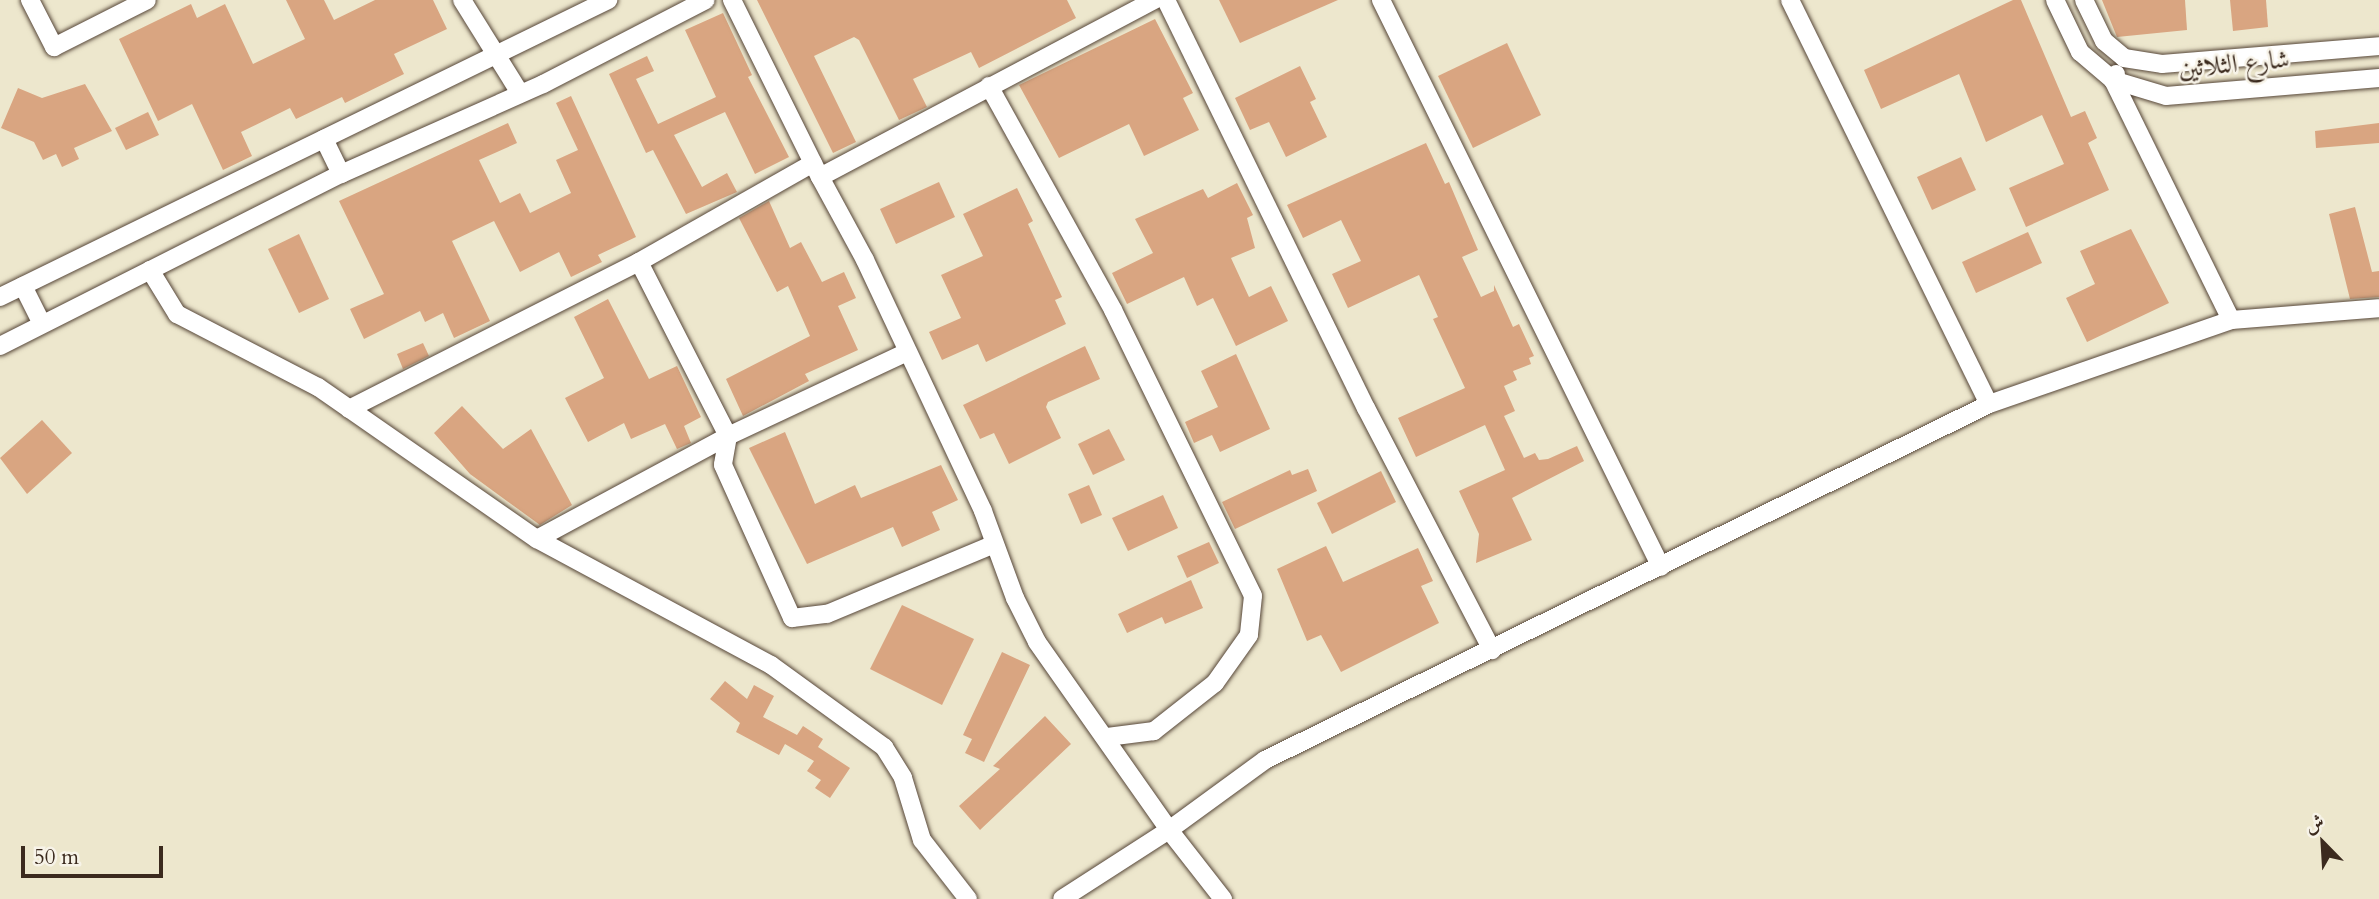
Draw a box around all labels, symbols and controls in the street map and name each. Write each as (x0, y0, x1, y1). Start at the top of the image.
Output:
street label: شارع الثلاثين (2177, 44, 2291, 84)
north arrow (2288, 808, 2358, 878)
text: ش (2301, 808, 2328, 840)
scale bar (24, 832, 166, 876)
text: 50 m (34, 843, 79, 872)

